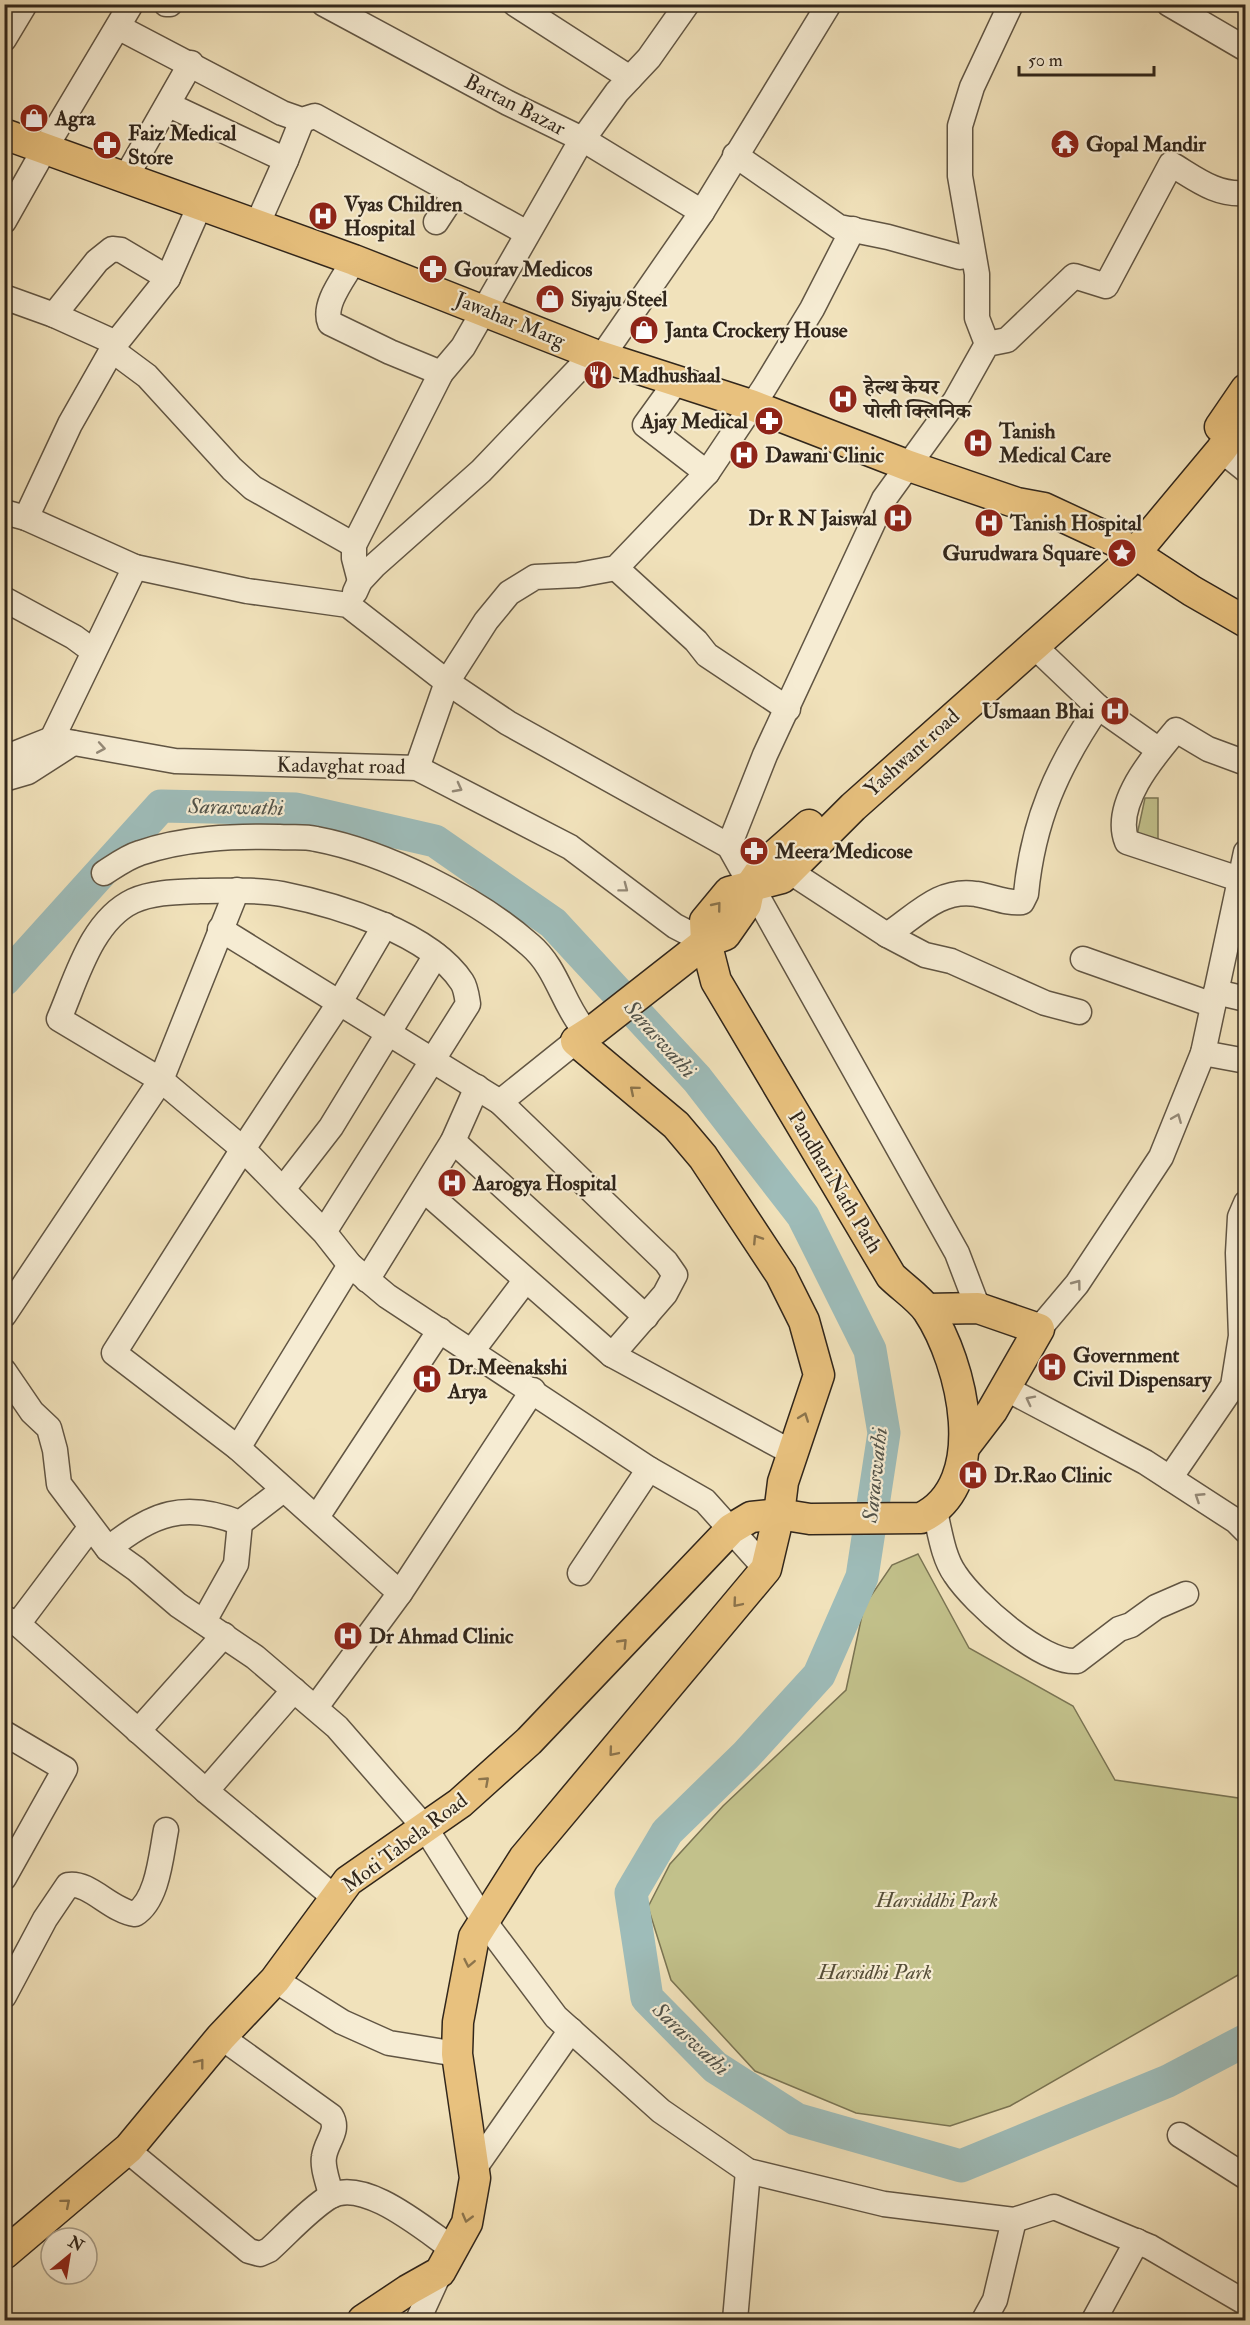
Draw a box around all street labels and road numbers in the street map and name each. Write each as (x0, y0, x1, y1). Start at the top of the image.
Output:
street label: Bartan Bazar (460, 68, 570, 142)
street label: Jawahar Marg (450, 285, 570, 355)
street label: Yashwant road (859, 703, 966, 803)
street label: Kadavghat road (276, 751, 406, 781)
street label: PandhariNath Path (782, 1106, 888, 1258)
street label: Moti Tabela Road (337, 1787, 474, 1899)

